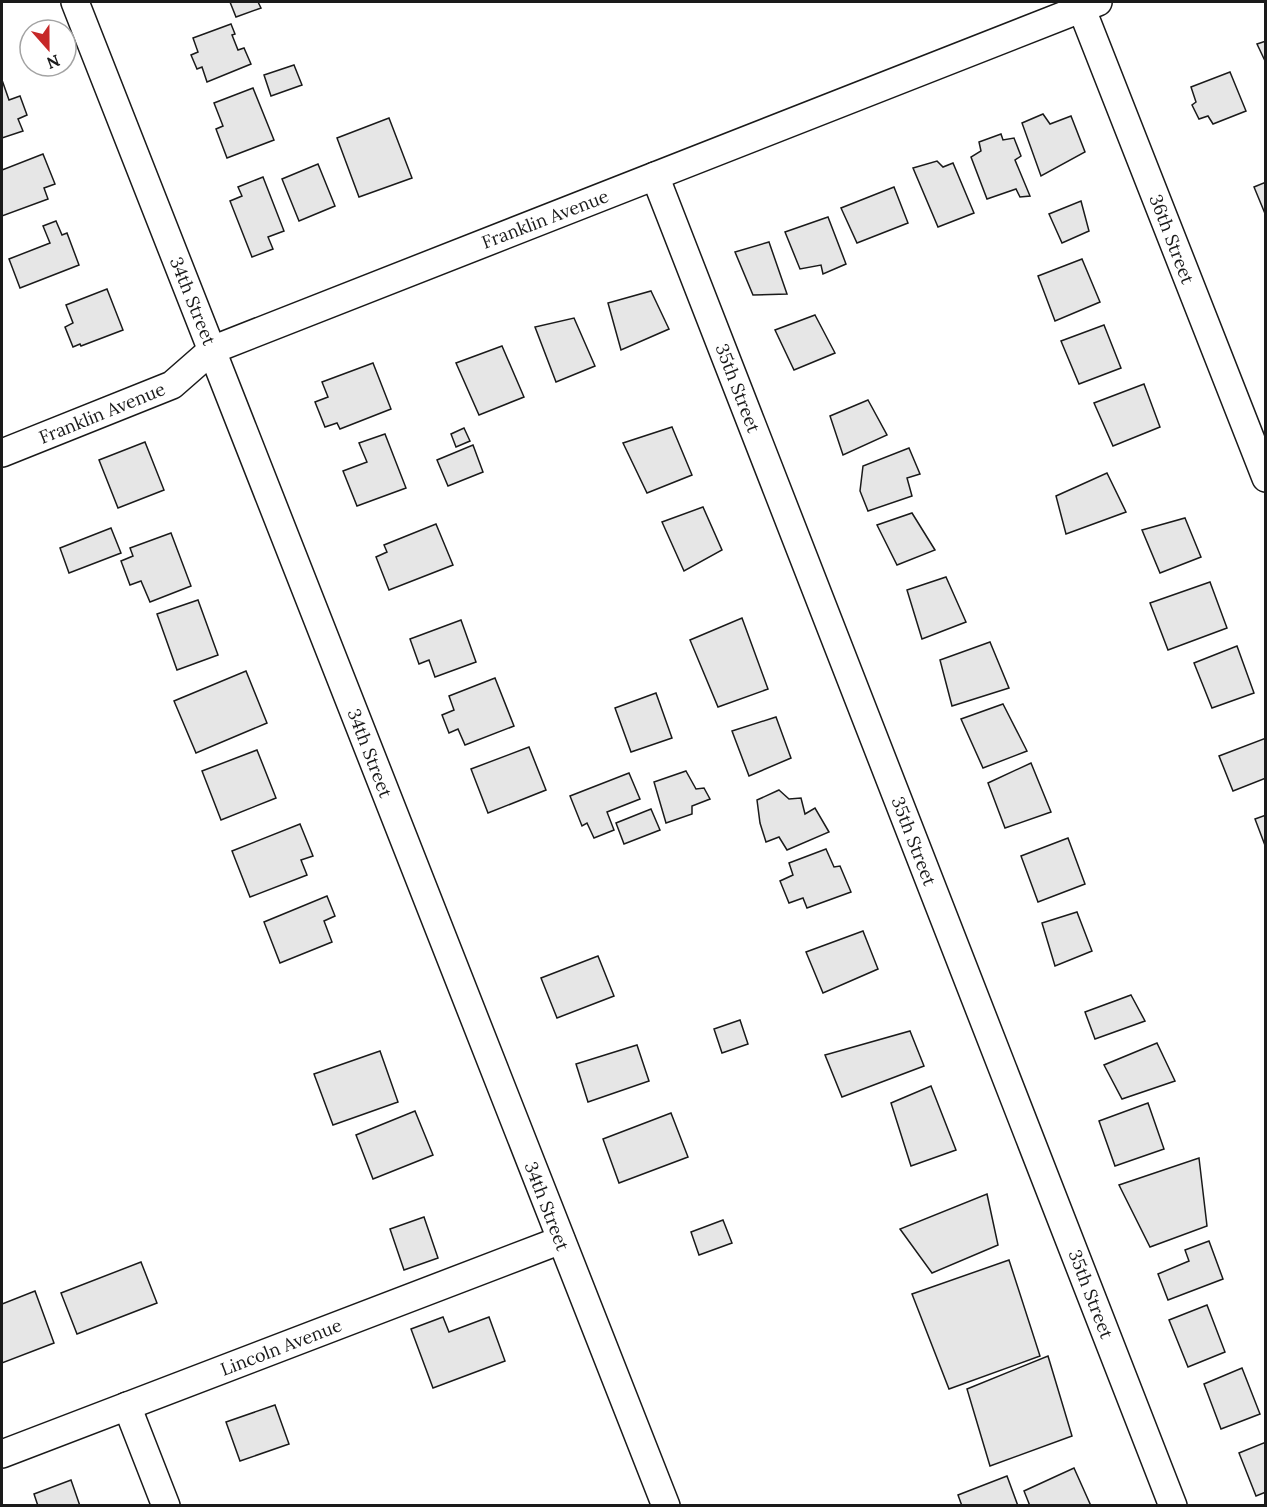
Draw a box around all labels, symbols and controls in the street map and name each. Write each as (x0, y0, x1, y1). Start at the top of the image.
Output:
north arrow (18, 18, 78, 78)
text: N (44, 50, 63, 74)
street label: Franklin Avenue (478, 184, 612, 254)
street label: 36th Street (1144, 191, 1200, 287)
street label: 34th Street (165, 253, 221, 349)
street label: 35th Street (711, 340, 765, 436)
street label: Franklin Avenue (36, 377, 169, 449)
street label: 34th Street (343, 705, 397, 801)
street label: 35th Street (887, 793, 941, 889)
street label: 34th Street (520, 1158, 574, 1254)
street label: 35th Street (1064, 1246, 1118, 1342)
street label: Lincoln Avenue (217, 1313, 345, 1381)

